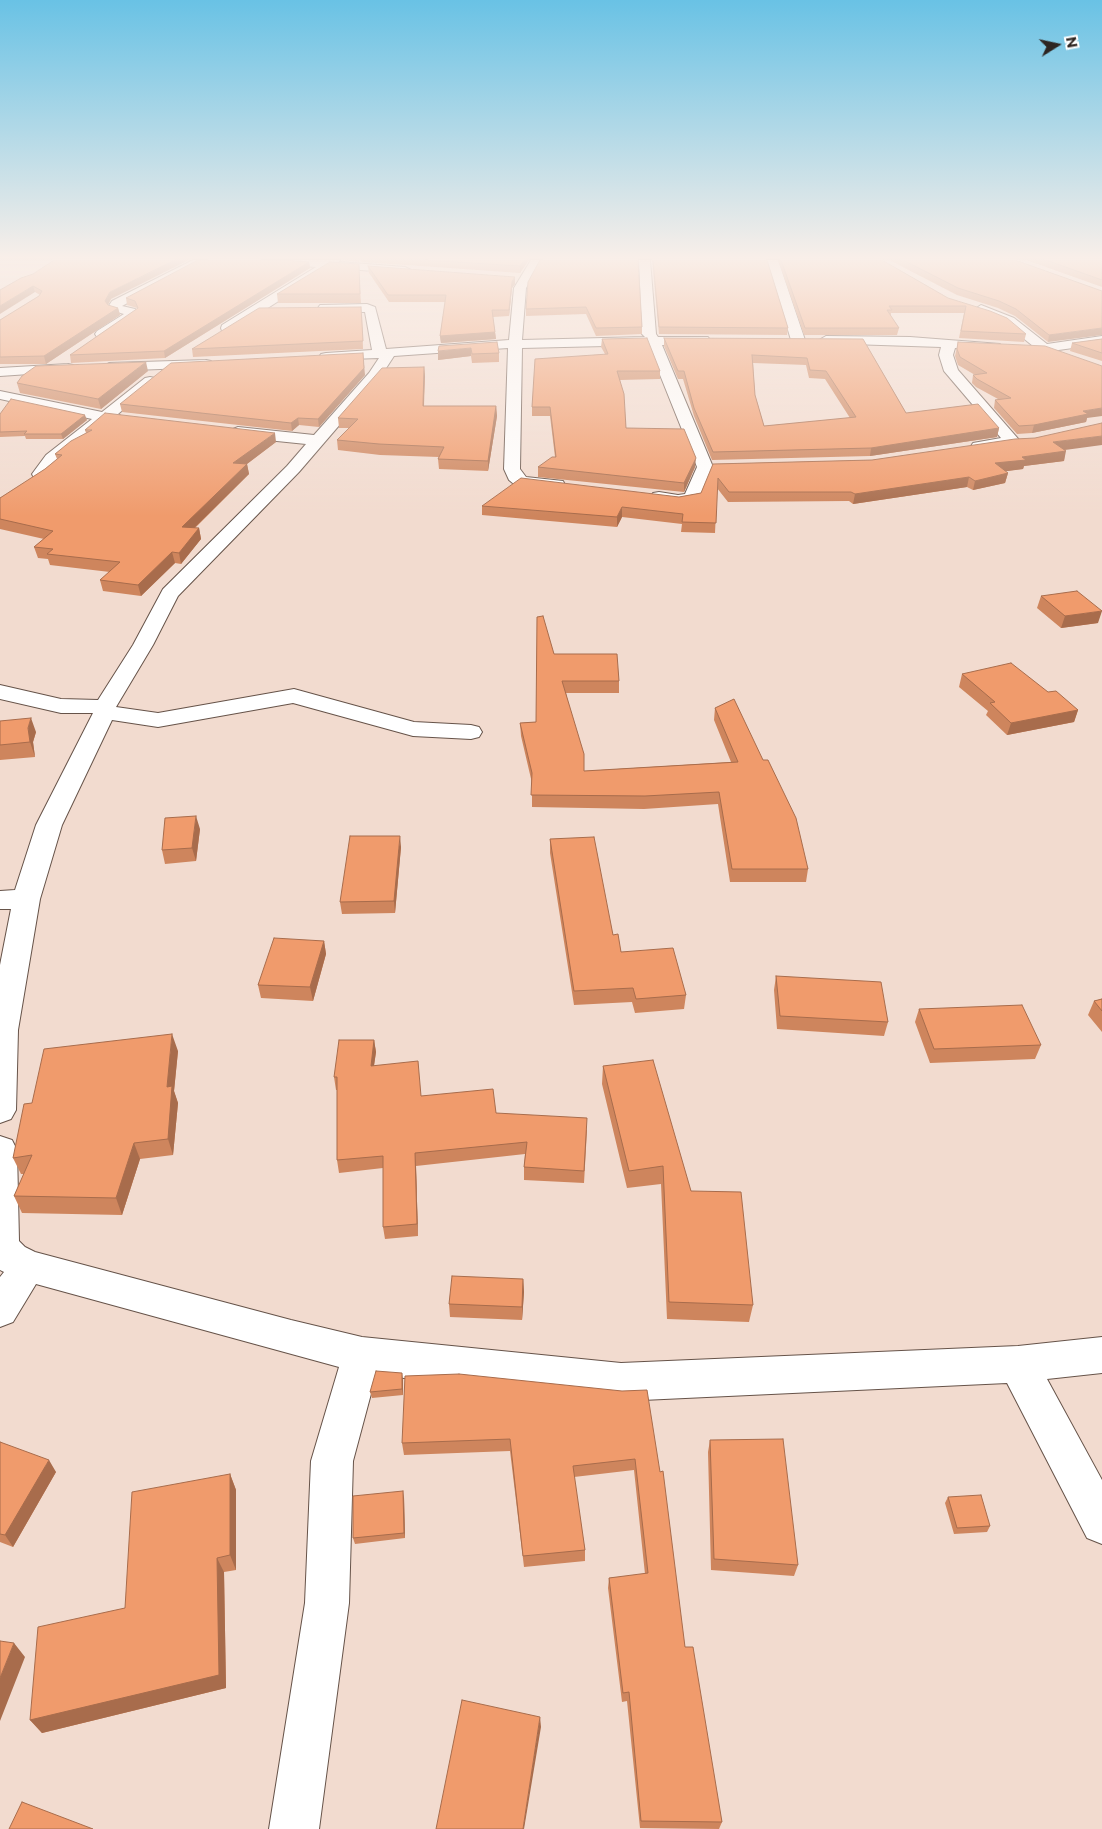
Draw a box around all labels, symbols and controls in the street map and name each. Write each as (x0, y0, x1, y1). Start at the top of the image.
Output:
north arrow (1032, 20, 1082, 70)
text: N (1062, 35, 1082, 50)

